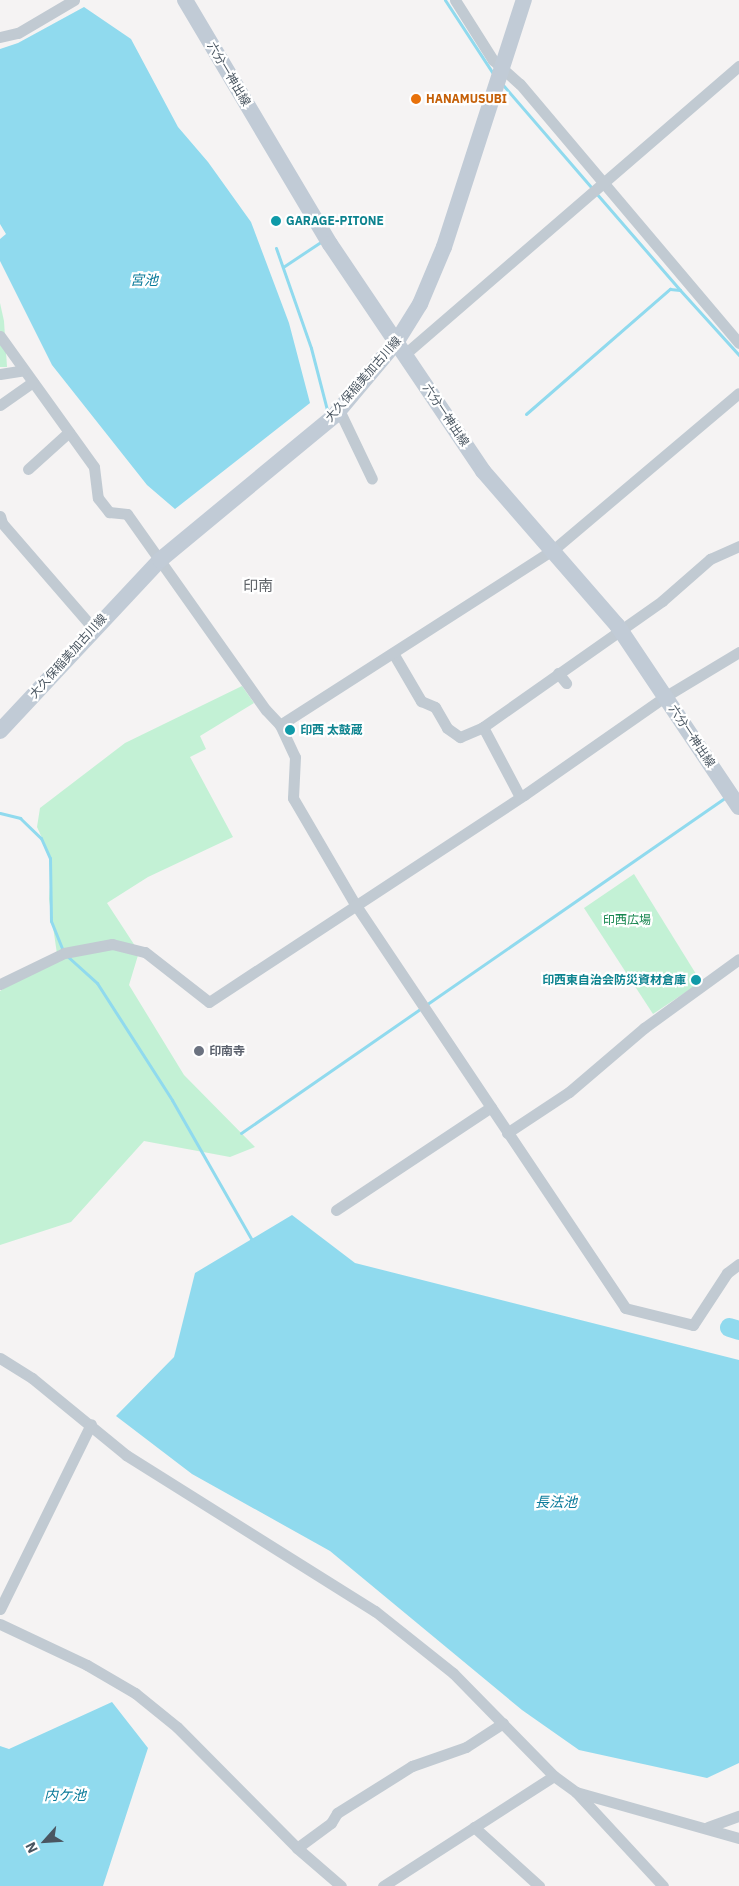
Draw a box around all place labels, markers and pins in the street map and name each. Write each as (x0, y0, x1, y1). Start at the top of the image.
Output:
place label: HANAMUSUBI (426, 92, 507, 106)
marker: HANAMUSUBI (410, 93, 422, 105)
place label: GARAGE-PITONE (286, 214, 384, 228)
marker: GARAGE-PITONE (270, 215, 282, 227)
place label: 印西 太鼓蔵 (300, 723, 363, 737)
marker: 印西 太鼓蔵 (284, 724, 296, 736)
place label: 印西東自治会防災資材倉庫 (542, 973, 686, 987)
marker: 印西東自治会防災資材倉庫 (690, 974, 702, 986)
place label: 印南寺 (209, 1044, 245, 1058)
marker: 印南寺 (193, 1045, 205, 1057)

